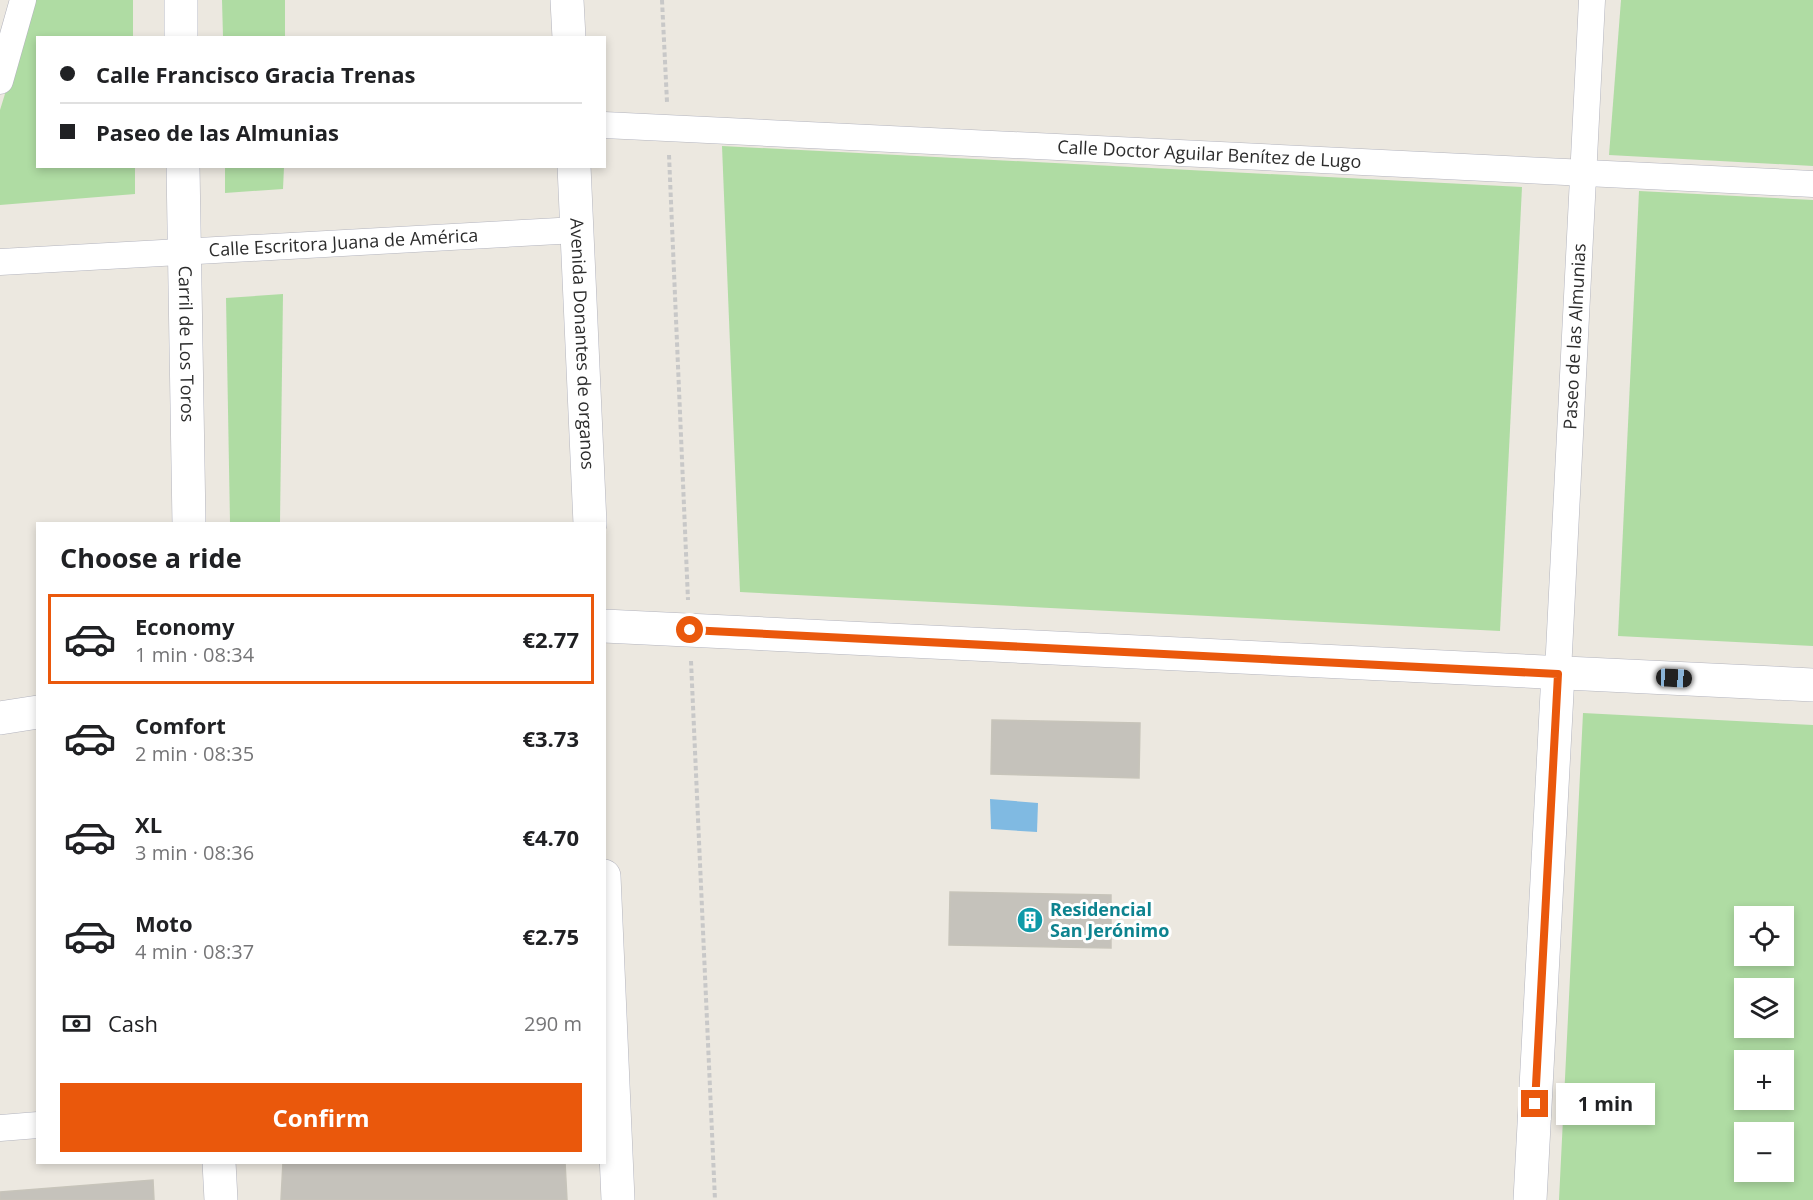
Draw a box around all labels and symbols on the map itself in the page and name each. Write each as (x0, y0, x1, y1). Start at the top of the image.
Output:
street label: Calle Doctor Aguilar Benítez de Lugo (1057, 134, 1362, 173)
street label: Avenida Donantes de organos (565, 217, 601, 470)
street label: Calle Escritora Juana de América (208, 222, 479, 261)
street label: Paseo de las Almunias (1557, 243, 1591, 430)
street label: Carril de Los Toros (174, 265, 200, 422)
route start (676, 616, 703, 643)
car (1656, 668, 1692, 688)
place label: Residencial San Jerónimo (1050, 897, 1169, 942)
building icon: Residencial San Jerónimo (1015, 905, 1045, 935)
callout: 1 min (1556, 1083, 1655, 1125)
route end (1521, 1090, 1548, 1117)

